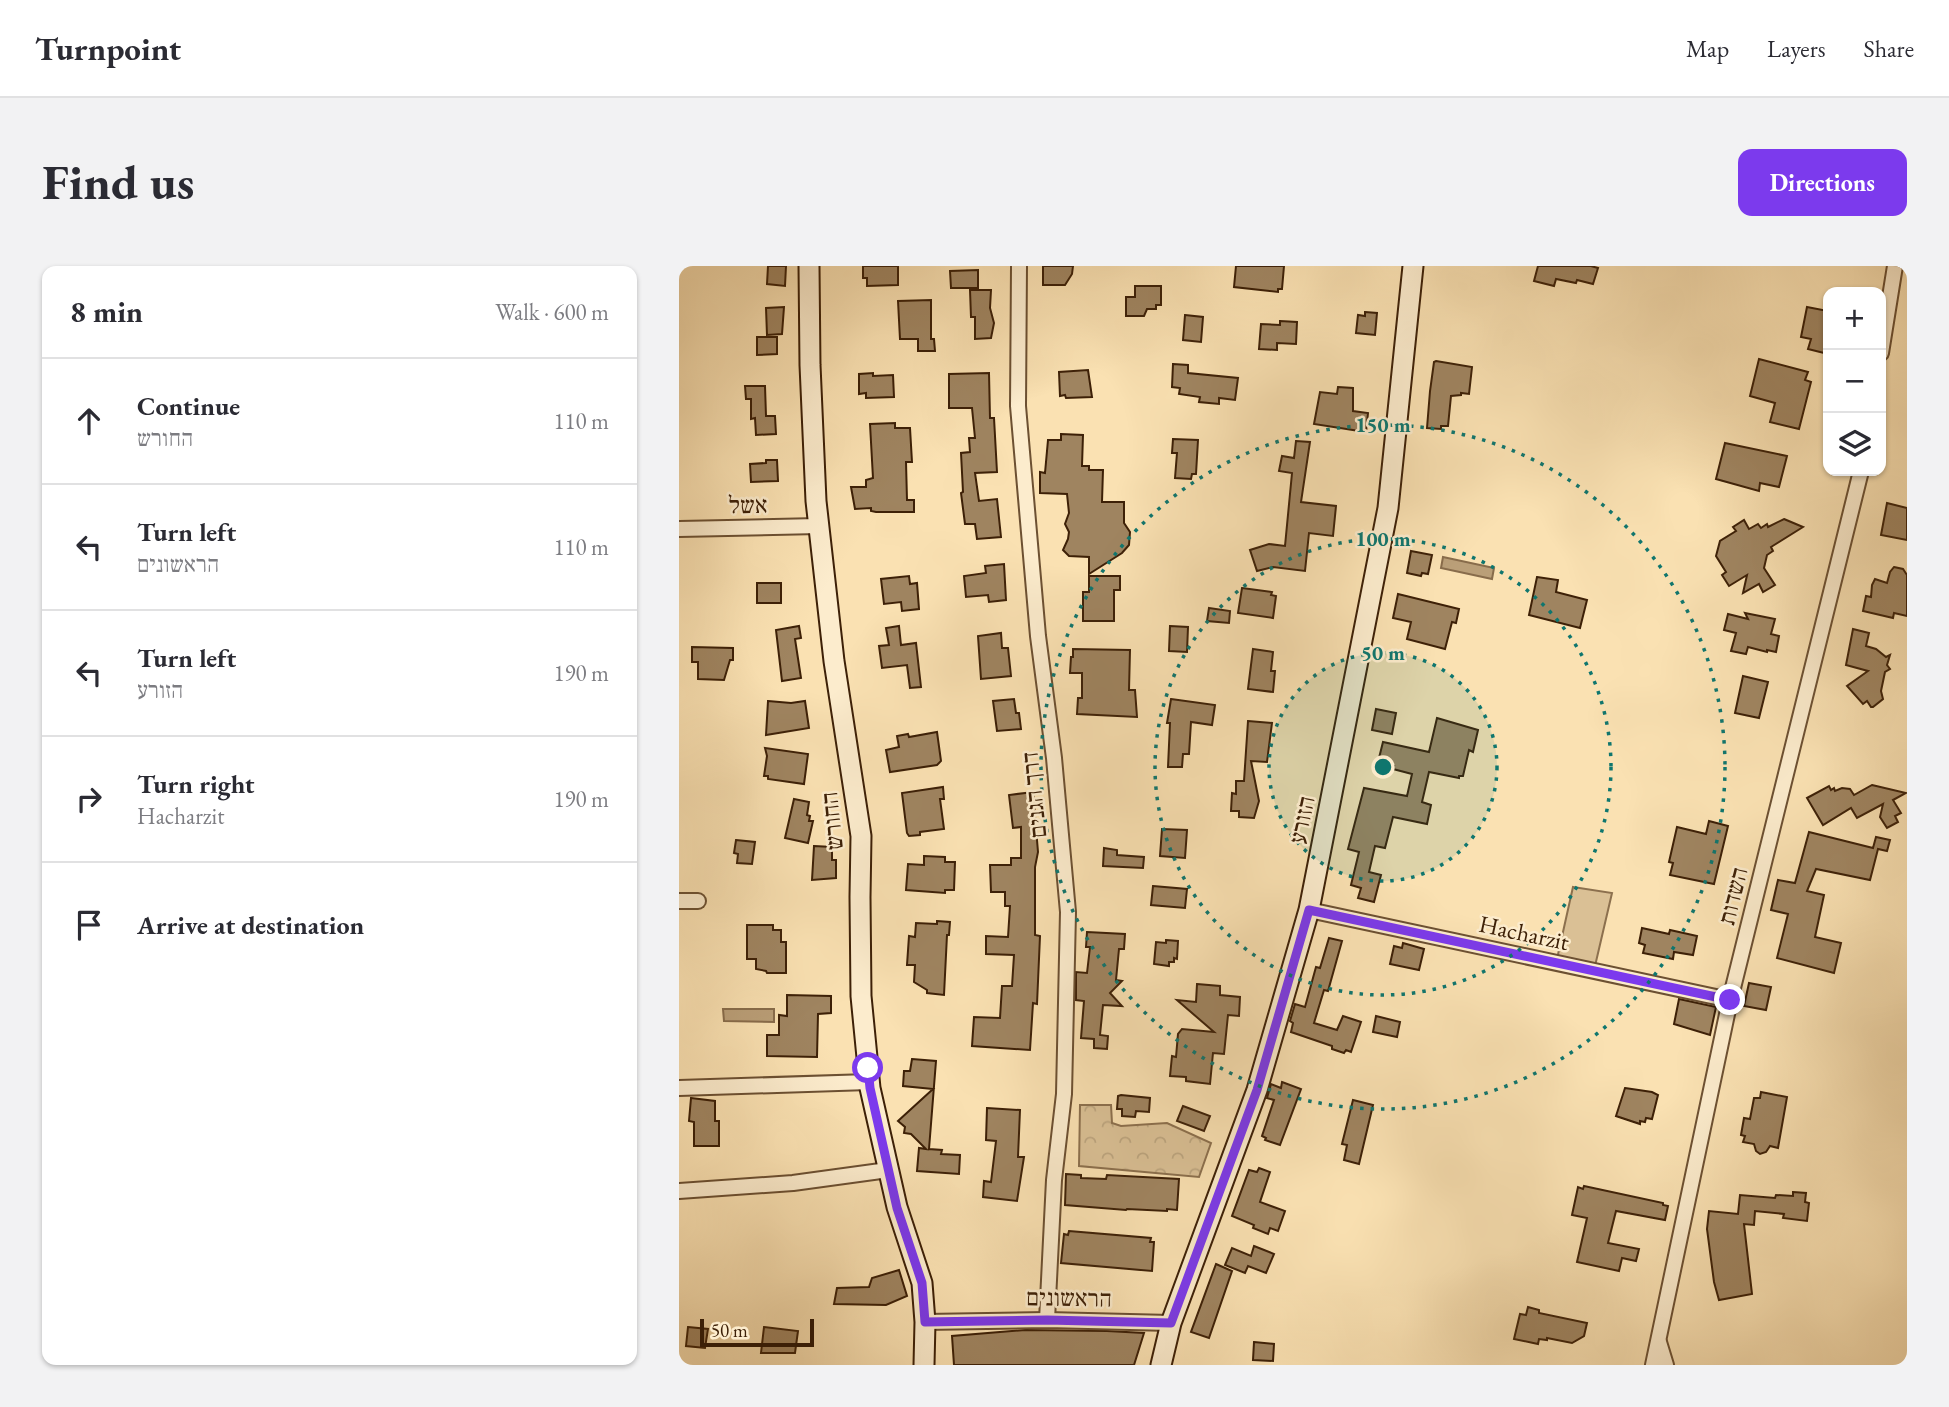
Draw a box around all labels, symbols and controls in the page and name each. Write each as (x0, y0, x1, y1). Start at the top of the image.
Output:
text: Turnpoint (35, 27, 181, 70)
text: Map (1686, 33, 1729, 64)
text: Layers (1767, 33, 1826, 64)
text: Share (1864, 33, 1914, 64)
button: Directions (1738, 149, 1907, 216)
text: Find us (42, 150, 194, 214)
map controls (1823, 287, 1886, 476)
button: + (1823, 287, 1886, 350)
text: 8 min (70, 292, 143, 331)
text: Walk · 600 m (495, 297, 609, 327)
button: − (1823, 350, 1886, 413)
text: Continue (137, 389, 240, 423)
icon: ahead (70, 402, 108, 440)
text: 110 m (553, 406, 609, 436)
text: 150 m (1355, 411, 1411, 438)
button: layers (1823, 413, 1886, 476)
text: החורש (137, 423, 193, 453)
street label: אשל (728, 489, 768, 520)
text: Turn left (137, 515, 236, 549)
text: 100 m (1355, 525, 1411, 552)
icon: left (70, 528, 108, 566)
text: 110 m (553, 532, 609, 562)
text: הראשונים (137, 549, 219, 579)
text: 50 m (1361, 639, 1405, 666)
text: Turn left (137, 641, 236, 675)
icon: left (70, 654, 108, 692)
text: 190 m (553, 658, 609, 688)
text: הזורע (137, 675, 183, 705)
street label: דרך הגנים (1014, 750, 1053, 840)
centre of rings (1371, 755, 1395, 779)
text: Turn right (137, 767, 255, 801)
icon: right (70, 780, 108, 818)
text: 190 m (553, 784, 609, 814)
street label: החורש (813, 790, 850, 852)
street label: הזורע (1281, 793, 1322, 847)
text: Hacharzit (137, 801, 224, 831)
street label: השדות (1710, 864, 1755, 928)
icon: arrive (70, 906, 108, 944)
text: Arrive at destination (137, 908, 364, 942)
street label: Hacharzit (1476, 908, 1572, 957)
route end (1714, 984, 1745, 1015)
route start (852, 1052, 883, 1083)
street label: הראשונים (1026, 1281, 1112, 1314)
scale bar (700, 1316, 814, 1348)
text: 50 m (711, 1318, 748, 1343)

